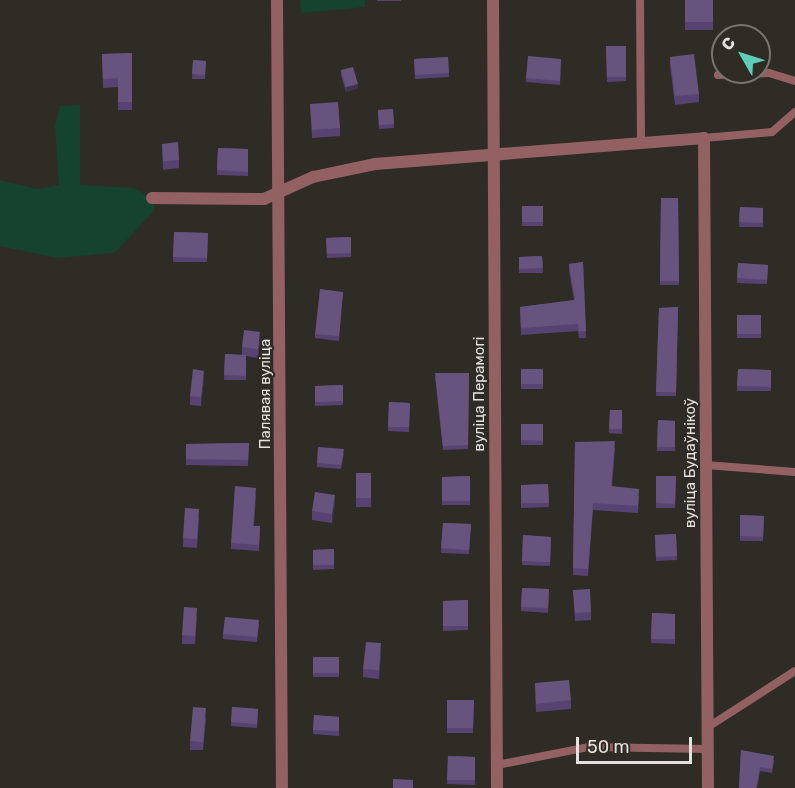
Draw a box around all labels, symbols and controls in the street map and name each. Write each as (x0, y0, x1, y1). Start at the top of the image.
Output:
north arrow (711, 24, 771, 84)
text: С (717, 33, 739, 54)
street label: вуліца Перамогі (471, 337, 489, 451)
street label: Палявая вуліца (257, 339, 275, 449)
street label: вуліца Будаўнікоў (682, 398, 700, 528)
scale bar (579, 725, 694, 763)
text: 50 m (587, 736, 630, 758)

